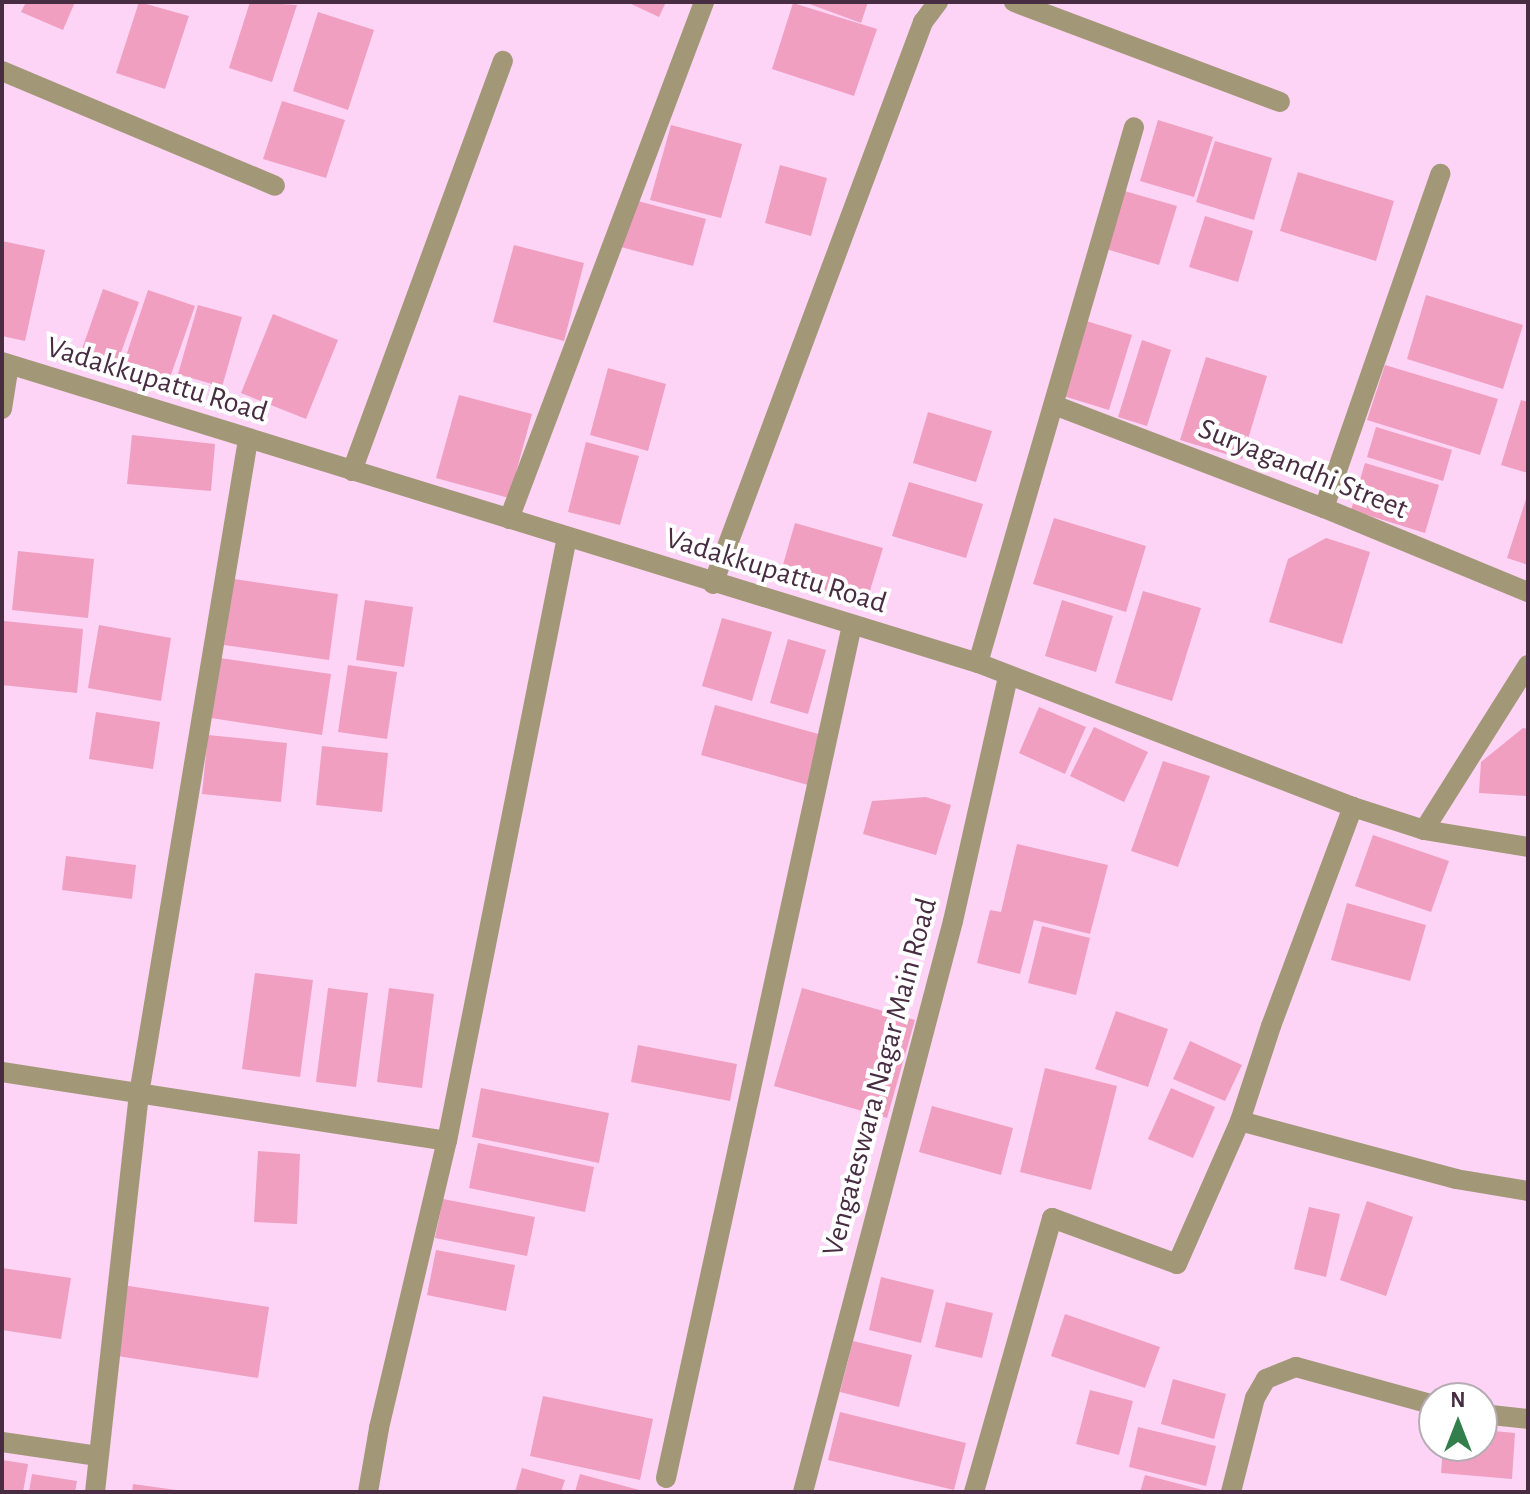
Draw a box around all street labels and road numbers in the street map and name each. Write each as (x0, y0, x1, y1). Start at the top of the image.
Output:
street label: Vadakkupattu Road (42, 329, 272, 431)
street label: Suryagandhi Street (1193, 411, 1413, 527)
street label: Vadakkupattu Road (661, 520, 891, 622)
street label: Vengateswara Nagar Main Road (815, 894, 945, 1260)

